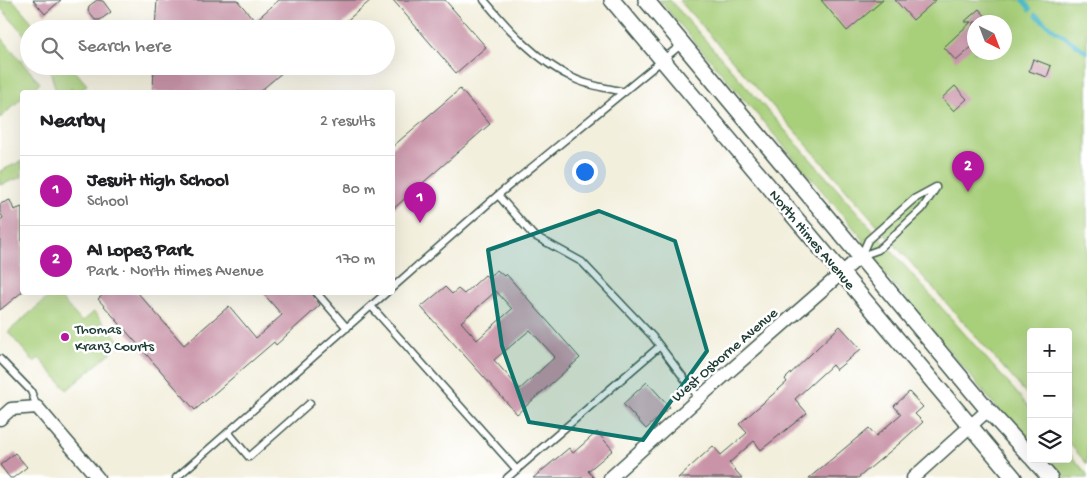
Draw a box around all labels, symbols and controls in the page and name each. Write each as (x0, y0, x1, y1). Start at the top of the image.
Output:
north arrow (967, 15, 1012, 60)
search box (20, 20, 395, 75)
icon: search (38, 34, 66, 62)
text: Search here (78, 36, 172, 59)
text: Nearby (40, 110, 105, 135)
text: 2 results (320, 113, 375, 132)
pin: 2 (952, 151, 984, 192)
your location (572, 159, 598, 185)
text: Jesuit High School (87, 170, 229, 193)
text: 1 (53, 181, 59, 200)
text: 80 m (342, 181, 375, 200)
pin: 1 (404, 182, 436, 223)
street label: North Himes Avenue (764, 187, 859, 294)
text: School (87, 193, 129, 212)
text: Al Lopez Park (87, 240, 192, 263)
text: 2 (52, 251, 60, 270)
text: 170 m (336, 251, 375, 270)
text: Park · North Himes Avenue (87, 263, 263, 282)
street label: West Osborne Avenue (669, 304, 782, 407)
place label: Thomas Kranz Courts (74, 321, 155, 356)
map controls (1027, 328, 1072, 463)
button: + (1027, 328, 1072, 373)
marker: Thomas Kranz Courts (59, 331, 71, 343)
button: − (1027, 373, 1072, 418)
button: layers (1027, 418, 1072, 463)

